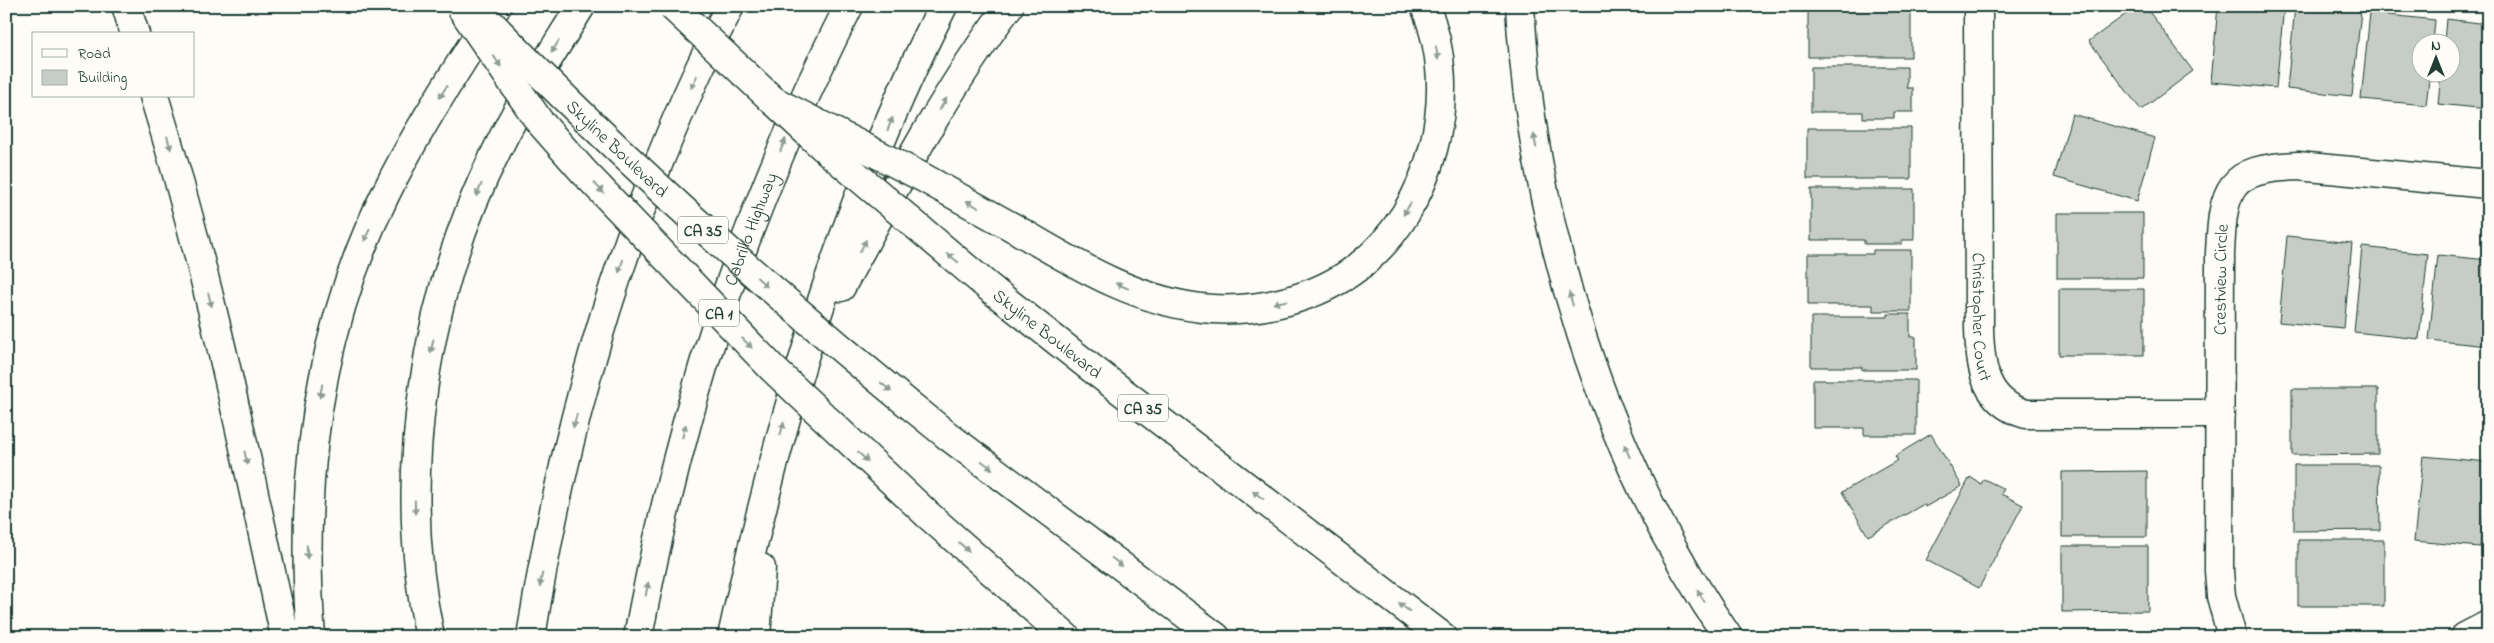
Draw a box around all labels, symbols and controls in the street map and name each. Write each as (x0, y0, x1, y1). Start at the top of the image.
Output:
legend (32, 32, 195, 98)
north arrow (2412, 32, 2462, 82)
text: N (2431, 36, 2441, 57)
one-way arrow (551, 41, 560, 54)
text: Road (78, 43, 111, 65)
one-way arrow (1434, 45, 1442, 61)
one-way arrow (492, 55, 502, 68)
text: Building (77, 67, 127, 90)
one-way arrow (689, 75, 697, 89)
one-way arrow (438, 85, 448, 98)
street label: Skyline Boulevard (559, 95, 673, 205)
one-way arrow (939, 98, 948, 111)
one-way arrow (886, 116, 894, 131)
one-way arrow (1530, 132, 1538, 148)
one-way arrow (165, 135, 173, 150)
one-way arrow (779, 138, 787, 152)
street label: Cabrillo Highway (719, 169, 786, 290)
one-way arrow (593, 181, 605, 193)
one-way arrow (474, 183, 482, 198)
one-way arrow (965, 199, 978, 208)
one-way arrow (1403, 203, 1412, 216)
road number: CA 35 (678, 216, 728, 244)
street label: Crestview Circle (2209, 222, 2237, 335)
one-way arrow (362, 228, 370, 242)
one-way arrow (859, 239, 868, 252)
one-way arrow (947, 252, 960, 263)
street label: Christopher Court (1964, 252, 1997, 386)
one-way arrow (617, 258, 625, 273)
one-way arrow (755, 276, 767, 288)
one-way arrow (1115, 281, 1129, 289)
street label: Skyline Boulevard (986, 284, 1106, 386)
one-way arrow (1567, 291, 1575, 306)
one-way arrow (206, 292, 214, 307)
one-way arrow (1273, 298, 1288, 306)
road number: CA 1 (699, 300, 739, 326)
one-way arrow (741, 337, 753, 349)
one-way arrow (428, 338, 436, 353)
one-way arrow (879, 381, 892, 392)
one-way arrow (317, 383, 325, 398)
road number: CA 35 (1118, 394, 1168, 422)
one-way arrow (571, 414, 579, 429)
one-way arrow (778, 421, 786, 436)
one-way arrow (680, 423, 688, 438)
one-way arrow (1623, 444, 1631, 458)
one-way arrow (242, 451, 250, 466)
one-way arrow (857, 451, 869, 463)
one-way arrow (980, 460, 994, 470)
one-way arrow (1251, 490, 1265, 500)
one-way arrow (412, 499, 420, 515)
one-way arrow (958, 542, 971, 553)
one-way arrow (303, 544, 311, 560)
one-way arrow (1110, 557, 1123, 568)
one-way arrow (537, 573, 545, 588)
one-way arrow (644, 580, 652, 596)
one-way arrow (1697, 589, 1706, 602)
one-way arrow (1397, 602, 1411, 612)

